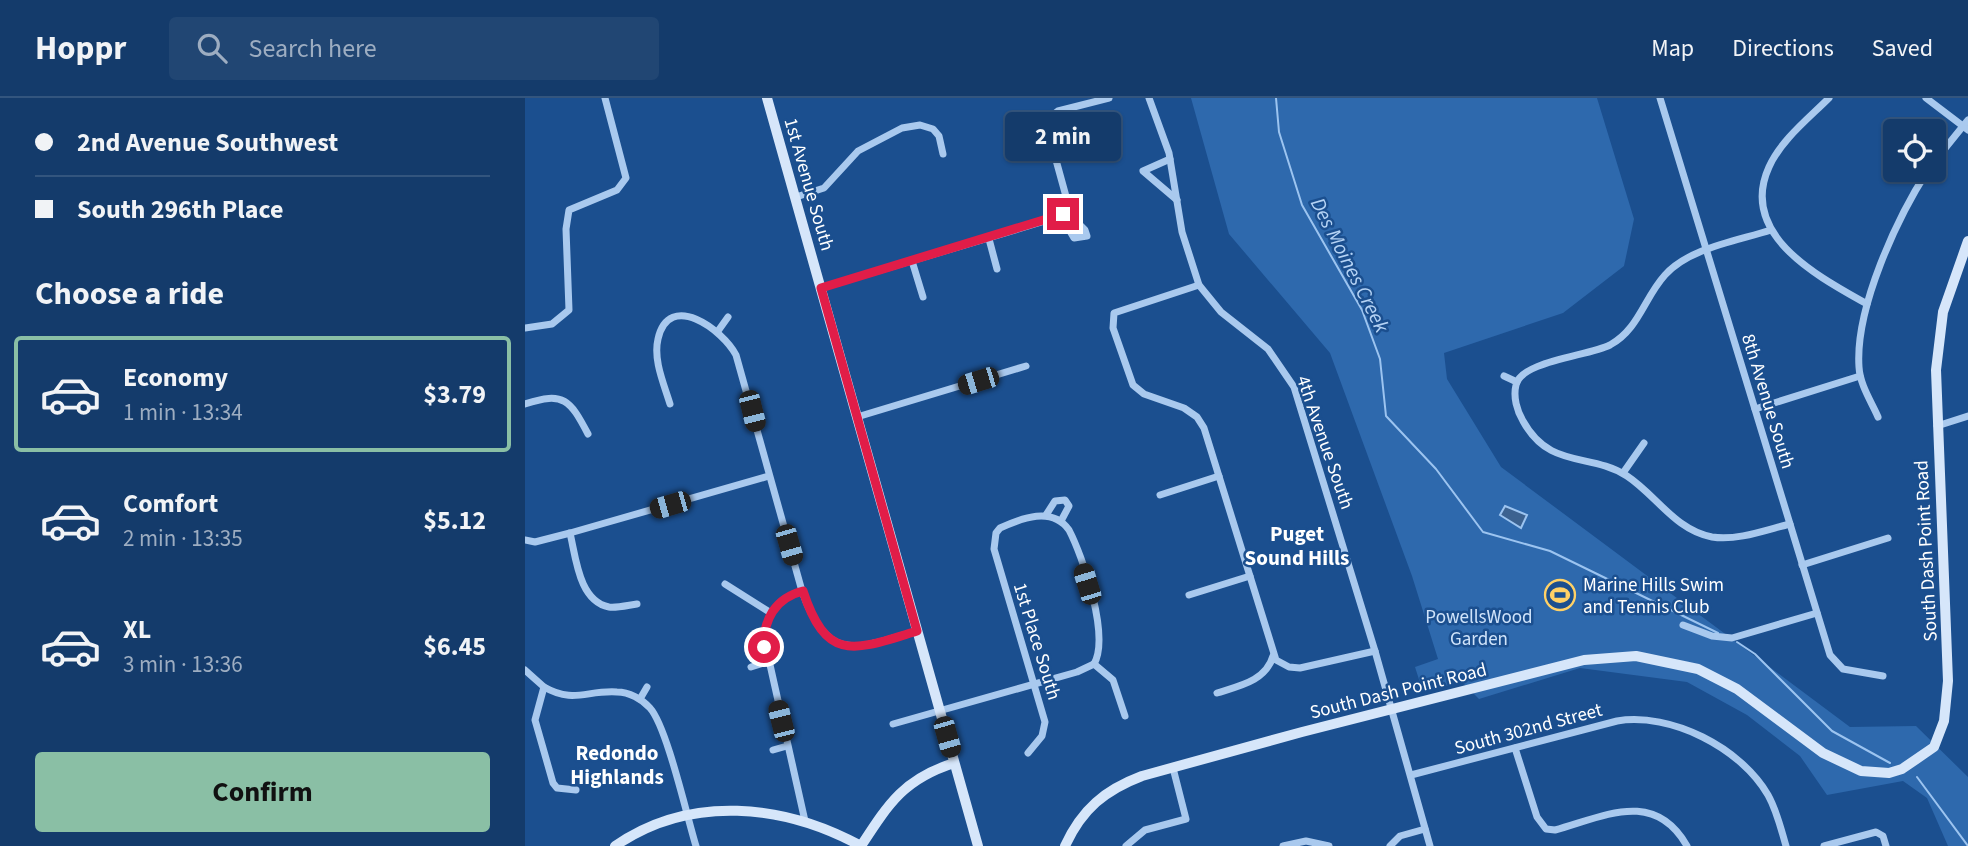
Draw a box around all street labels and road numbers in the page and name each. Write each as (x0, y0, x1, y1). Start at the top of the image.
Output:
street label: 1st Avenue South (777, 115, 840, 254)
street label: 8th Avenue South (1734, 331, 1801, 472)
street label: 4th Avenue South (1289, 372, 1360, 513)
street label: South Dash Point Road (1908, 460, 1945, 642)
street label: 1st Place South (1006, 579, 1067, 703)
street label: South Dash Point Road (1307, 656, 1490, 726)
street label: South 302nd Street (1451, 697, 1606, 762)

